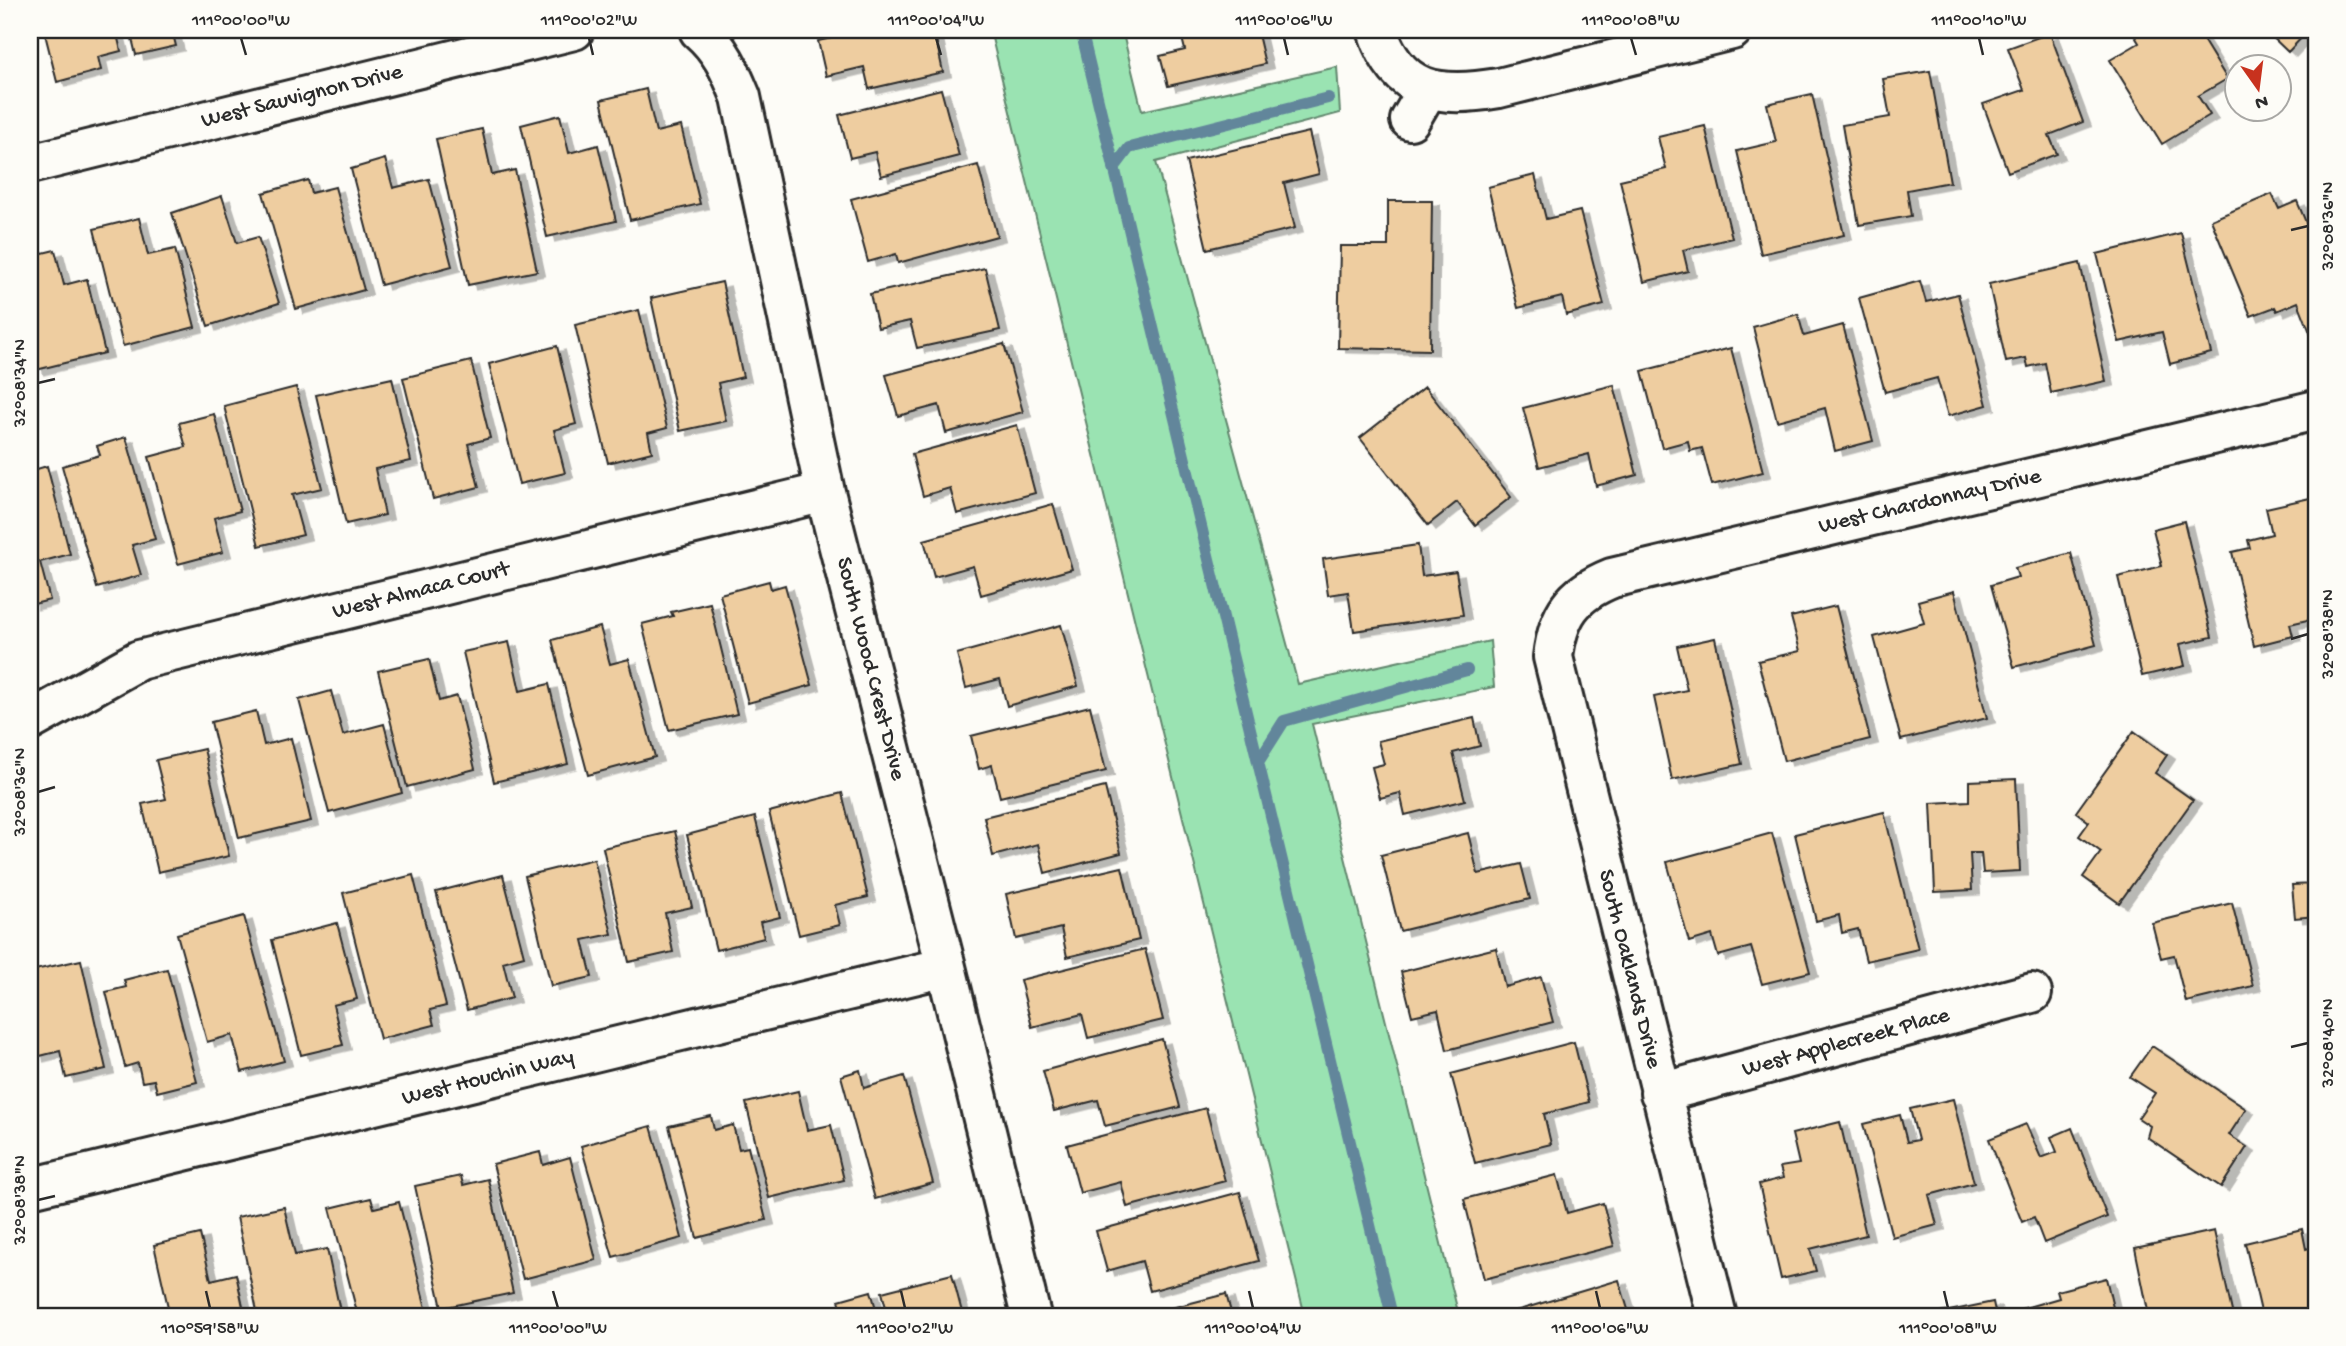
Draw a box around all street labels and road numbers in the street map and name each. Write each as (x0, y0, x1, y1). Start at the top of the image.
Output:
street label: West Sauvignon Drive (199, 59, 407, 135)
street label: West Chardonnay Drive (1816, 463, 2045, 541)
street label: South Wood Crest Drive (829, 555, 911, 784)
street label: West Almaca Court (330, 556, 514, 626)
street label: South Oaklands Drive (1591, 867, 1667, 1072)
street label: West Applecreek Place (1739, 1002, 1954, 1084)
street label: West Houchin Way (399, 1044, 577, 1112)

